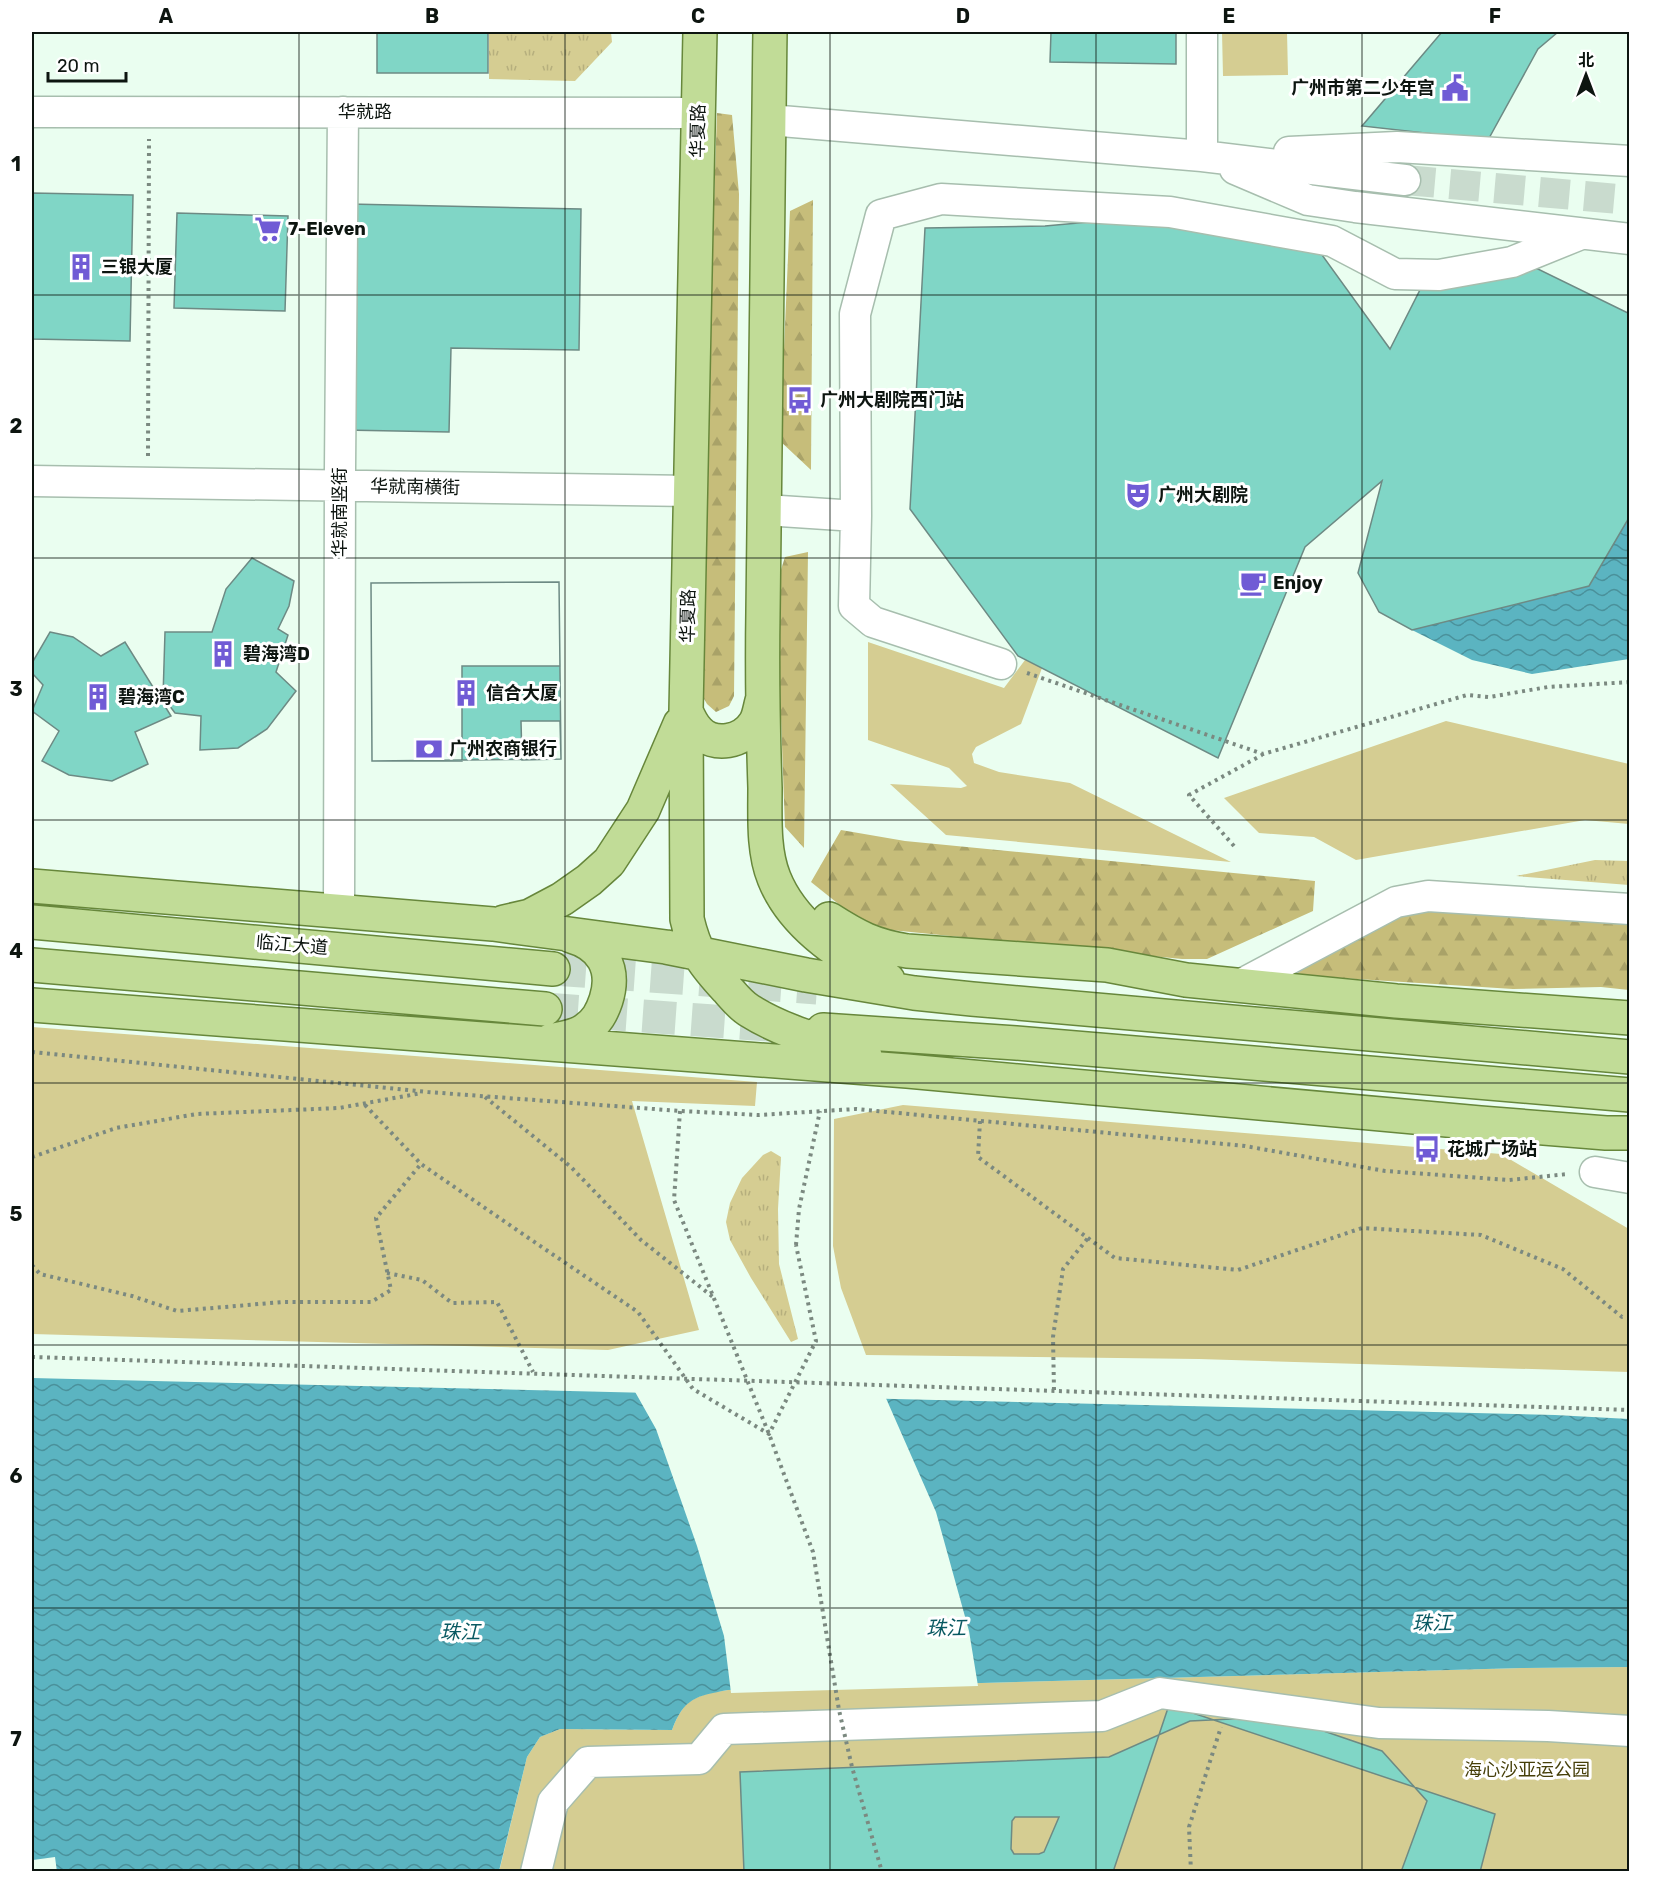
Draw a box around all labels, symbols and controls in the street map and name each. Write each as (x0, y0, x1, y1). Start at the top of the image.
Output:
text: A (159, 4, 174, 28)
text: B (425, 4, 439, 28)
text: C (691, 4, 705, 28)
text: D (956, 4, 970, 28)
text: E (1223, 4, 1235, 28)
text: F (1489, 4, 1501, 28)
scale bar (48, 45, 126, 83)
north arrow (1556, 45, 1616, 105)
text: 北 (1578, 51, 1594, 70)
text: 20 m (57, 55, 99, 77)
public building icon: 广州市第二少年宫 (1440, 73, 1470, 103)
place label: 广州市第二少年宫 (1291, 77, 1435, 99)
street label: 华就路 (338, 101, 392, 123)
street label: 华夏路 (687, 104, 709, 158)
text: 1 (11, 152, 21, 176)
supermarket icon: 7-Eleven (253, 214, 283, 244)
place label: 7-Eleven (288, 218, 366, 240)
building icon: 三银大厦 (66, 252, 96, 282)
place label: 三银大厦 (101, 256, 173, 278)
bus stop icon: 广州大剧院西门站 (785, 385, 815, 415)
place label: 广州大剧院西门站 (820, 389, 964, 411)
text: 2 (10, 414, 23, 438)
street label: 华就南竖街 (329, 467, 351, 557)
street label: 华就南横街 (370, 475, 460, 499)
theatre icon: 广州大剧院 (1123, 480, 1153, 510)
place label: 广州大剧院 (1158, 484, 1248, 506)
cafe icon: Enjoy (1238, 568, 1268, 598)
place label: Enjoy (1273, 572, 1323, 594)
street label: 华夏路 (677, 589, 699, 643)
building icon: 碧海湾D (208, 639, 238, 669)
place label: 碧海湾D (243, 643, 310, 665)
text: 3 (9, 677, 23, 701)
building icon: 信合大厦 (451, 678, 481, 708)
building icon: 碧海湾C (83, 682, 113, 712)
place label: 信合大厦 (486, 682, 558, 704)
place label: 碧海湾C (118, 686, 185, 708)
bank icon: 广州农商银行 (414, 734, 444, 764)
place label: 广州农商银行 (449, 738, 557, 760)
street label: 临江大道 (255, 931, 329, 959)
text: 4 (9, 939, 23, 963)
bus stop icon: 花城广场站 (1412, 1134, 1442, 1164)
place label: 花城广场站 (1447, 1138, 1537, 1160)
text: 5 (10, 1202, 23, 1226)
text: 6 (9, 1464, 23, 1488)
water label: 珠江 (1412, 1611, 1454, 1635)
water label: 珠江 (926, 1616, 968, 1640)
water label: 珠江 (440, 1620, 482, 1644)
text: 7 (10, 1727, 22, 1751)
park label: 海心沙亚运公园 (1464, 1759, 1590, 1781)

